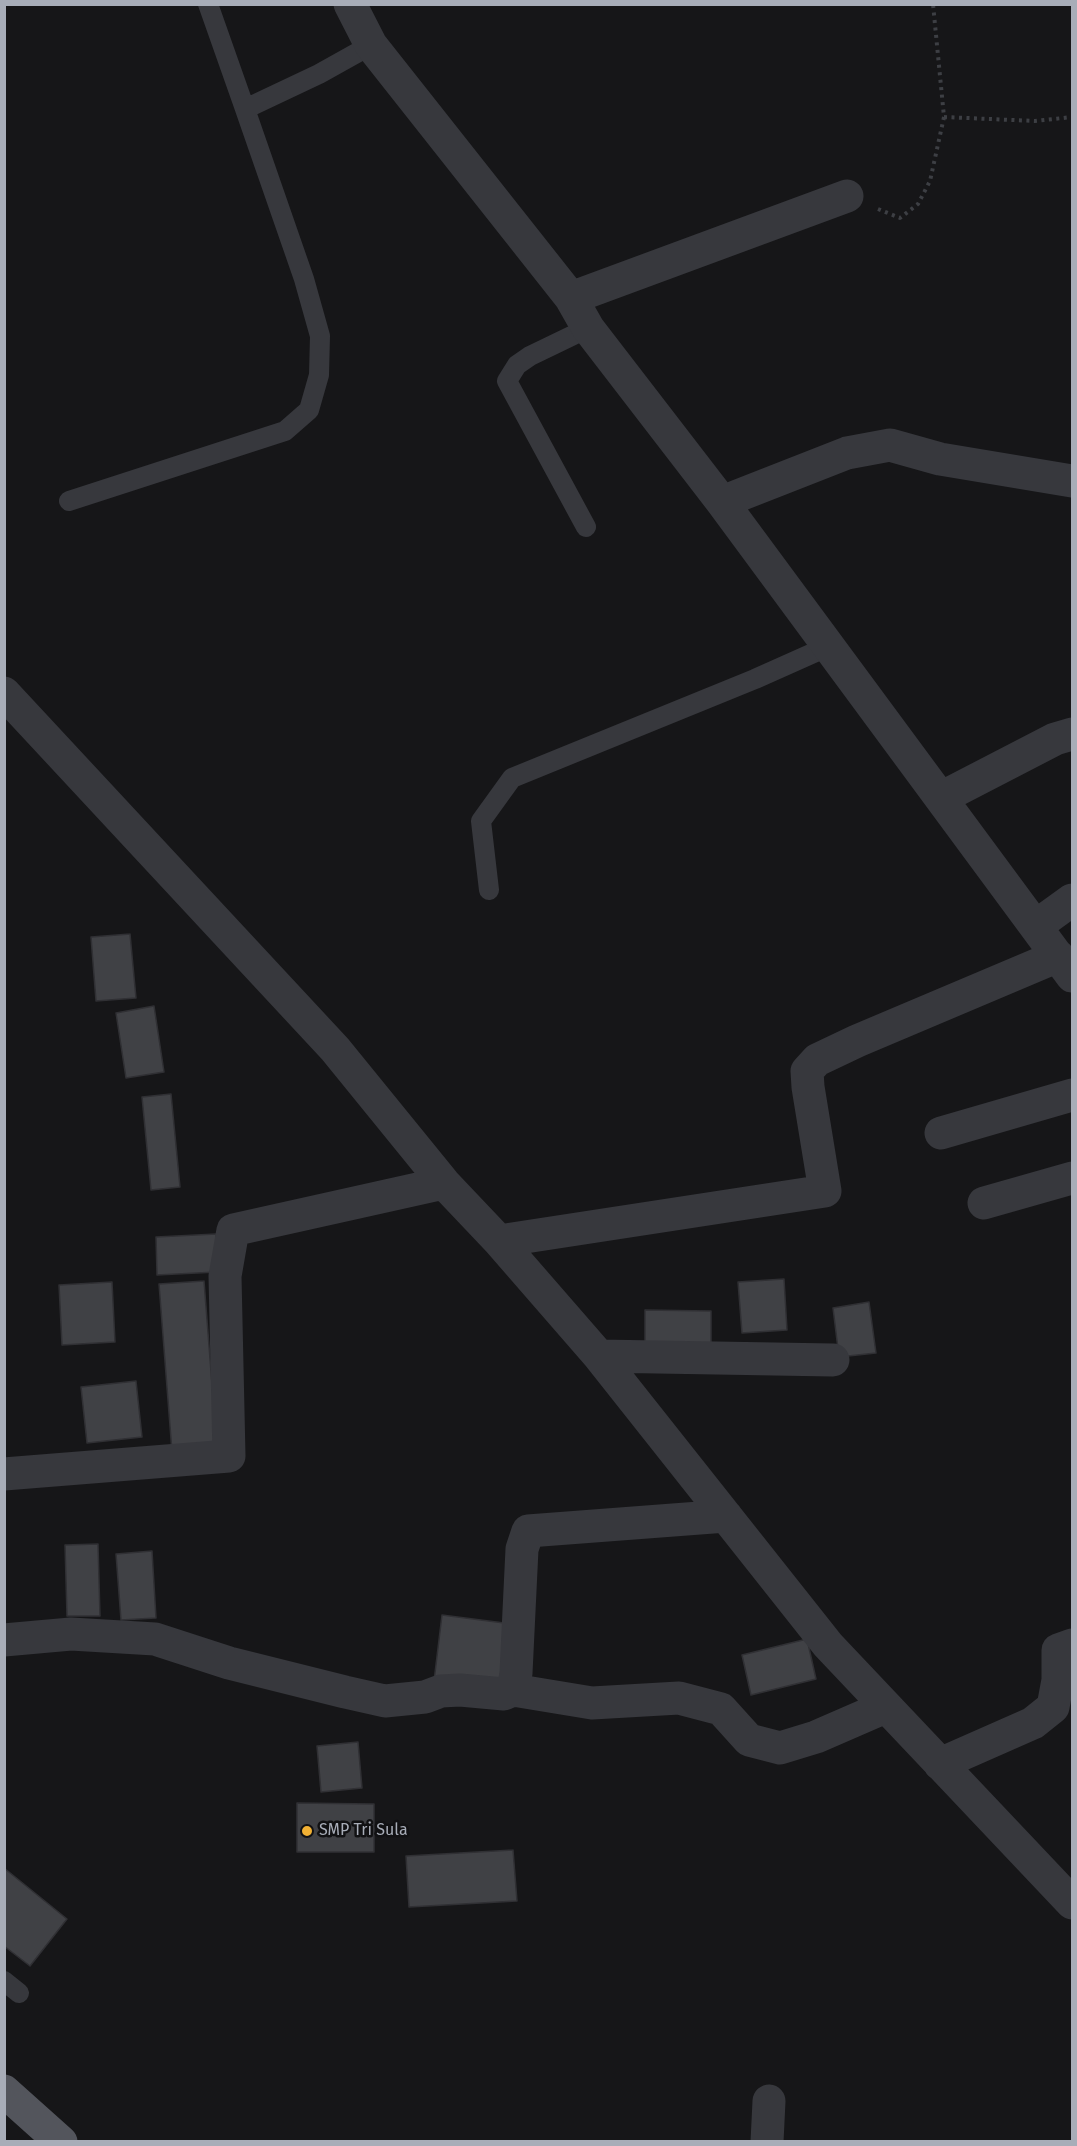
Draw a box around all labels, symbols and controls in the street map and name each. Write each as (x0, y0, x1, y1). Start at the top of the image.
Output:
place label: SMP Tri Sula (319, 1821, 408, 1841)
marker: SMP Tri Sula (300, 1824, 314, 1838)

